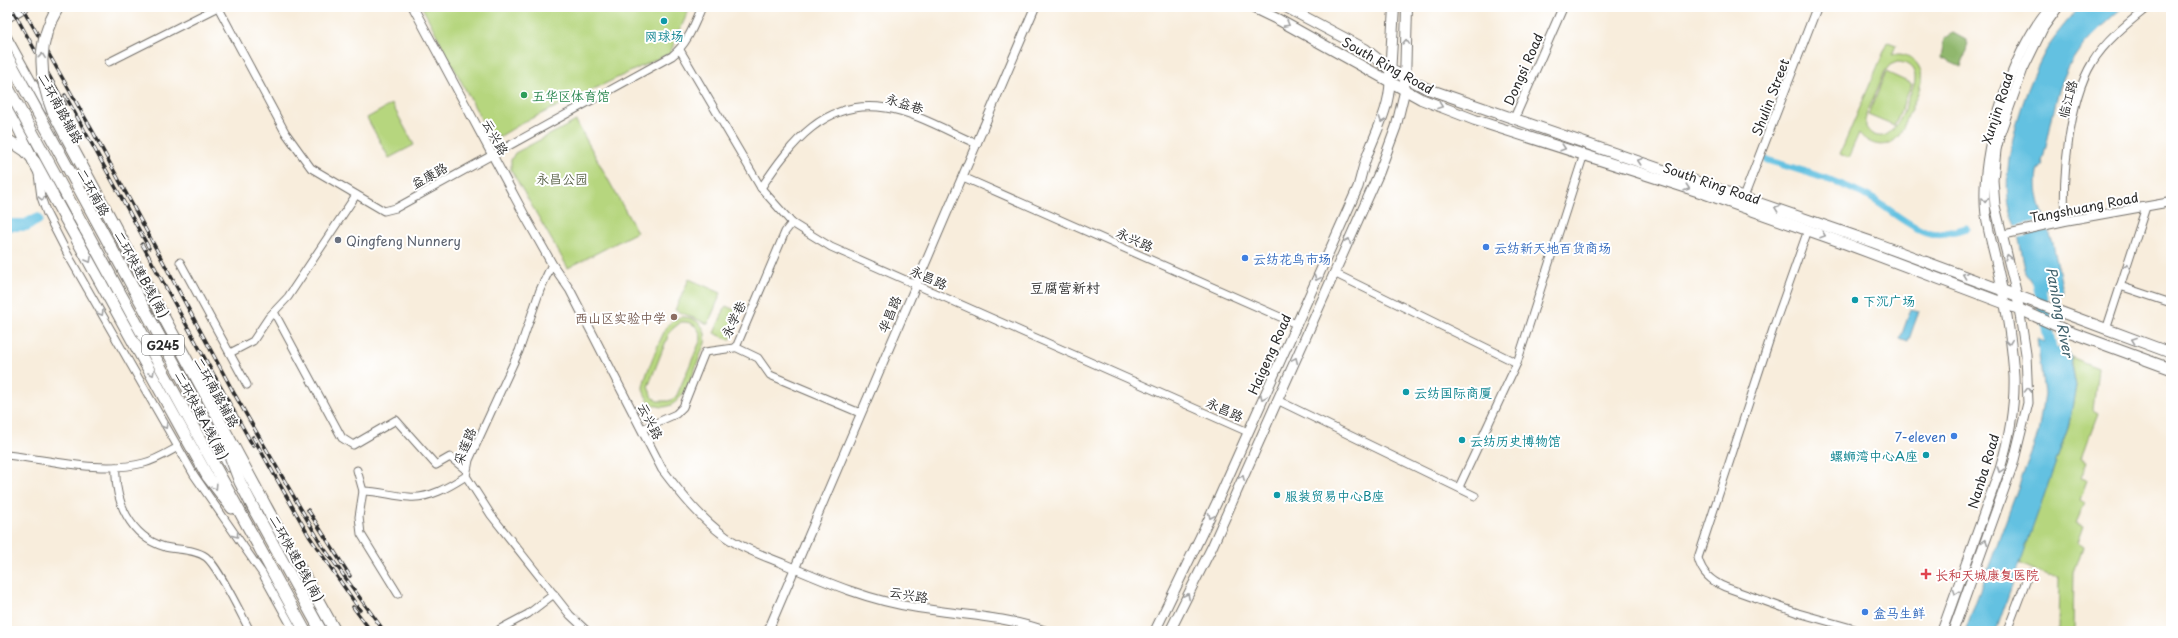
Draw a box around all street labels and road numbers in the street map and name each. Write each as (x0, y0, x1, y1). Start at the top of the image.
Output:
street label: Dongsi Road (1499, 30, 1547, 108)
street label: South Ring Road (1339, 32, 1437, 98)
street label: Shulin Street (1747, 56, 1793, 138)
street label: 二环南路辅路 (34, 69, 88, 147)
street label: Xunjin Road (1977, 70, 2017, 146)
street label: 临江路 (2053, 78, 2081, 120)
street label: 永益巷 (884, 88, 926, 118)
street label: 云兴路 (478, 115, 514, 159)
street label: 益康路 (407, 157, 451, 193)
street label: South Ring Road (1661, 157, 1763, 209)
street label: 二环南路 (73, 165, 115, 219)
street label: Tangshuang Road (2028, 187, 2140, 227)
street label: 永兴路 (1113, 222, 1157, 256)
street label: 二环快速B线(南) (110, 227, 174, 321)
street label: 永昌路 (907, 260, 951, 294)
street label: 华昌路 (873, 292, 905, 336)
street label: 永学巷 (716, 297, 750, 341)
street label: Haigeng Road (1243, 311, 1295, 397)
road number: G245 (142, 335, 184, 355)
street label: 二环南路辅路 (190, 353, 244, 431)
street label: 二环快速A线(南) (171, 367, 233, 463)
street label: 永昌路 (1203, 392, 1247, 426)
street label: 云兴路 (634, 399, 668, 443)
street label: 采莲路 (448, 424, 480, 468)
street label: Nanba Road (1963, 431, 2003, 511)
street label: 二环快速B线(南) (265, 511, 329, 605)
street label: 云兴路 (888, 581, 930, 607)

